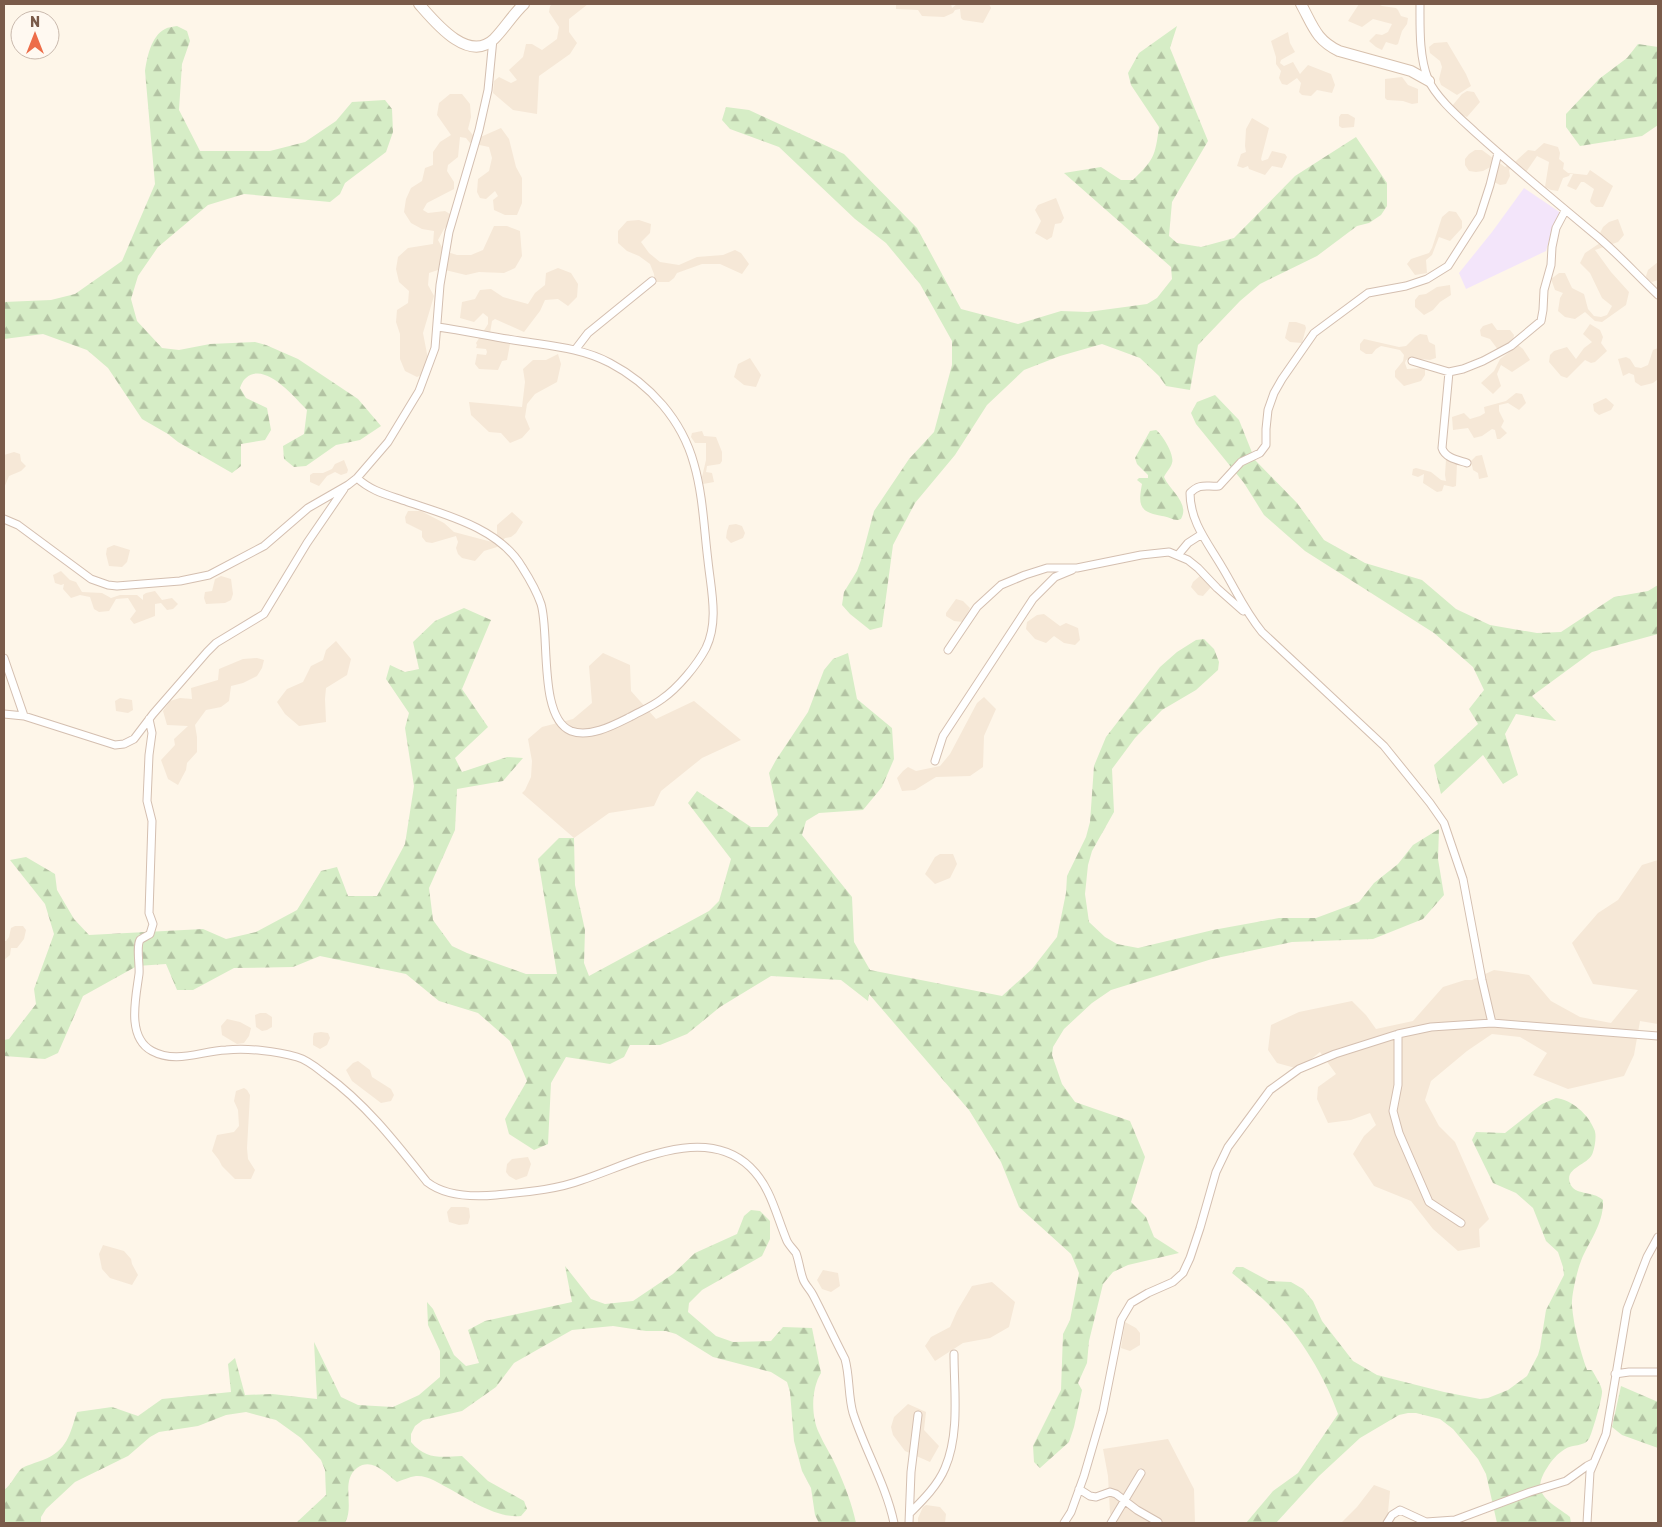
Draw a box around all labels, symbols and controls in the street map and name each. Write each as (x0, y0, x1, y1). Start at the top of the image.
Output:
north arrow (10, 10, 60, 60)
text: N (30, 14, 40, 31)

